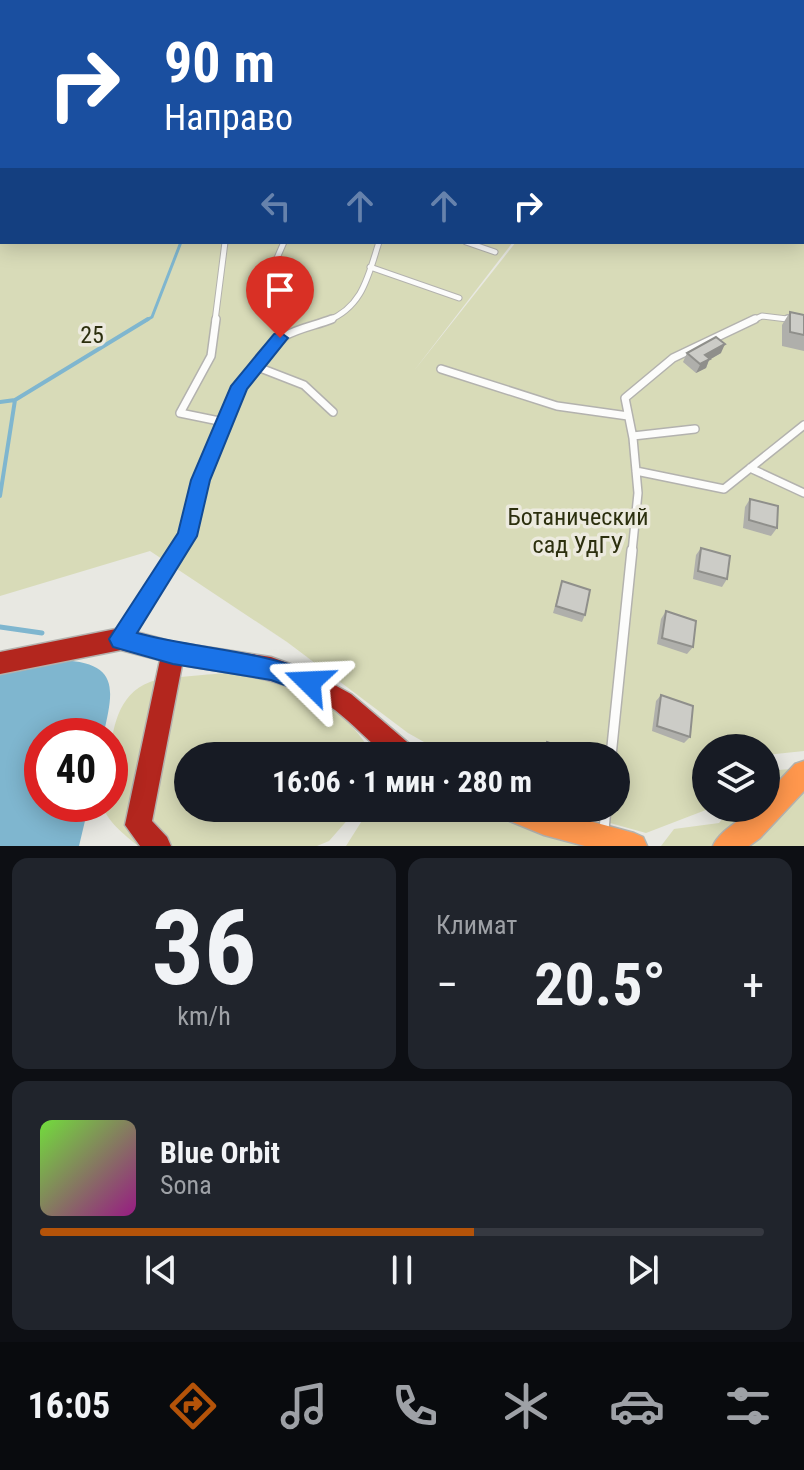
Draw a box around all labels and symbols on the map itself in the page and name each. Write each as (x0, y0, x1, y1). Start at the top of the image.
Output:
pin (246, 256, 314, 338)
park label: 25 (80, 321, 104, 349)
park label: Ботанический сад УдГУ (508, 503, 648, 559)
position arrow (267, 640, 351, 724)
speed limit sign: 40 (24, 718, 128, 822)

